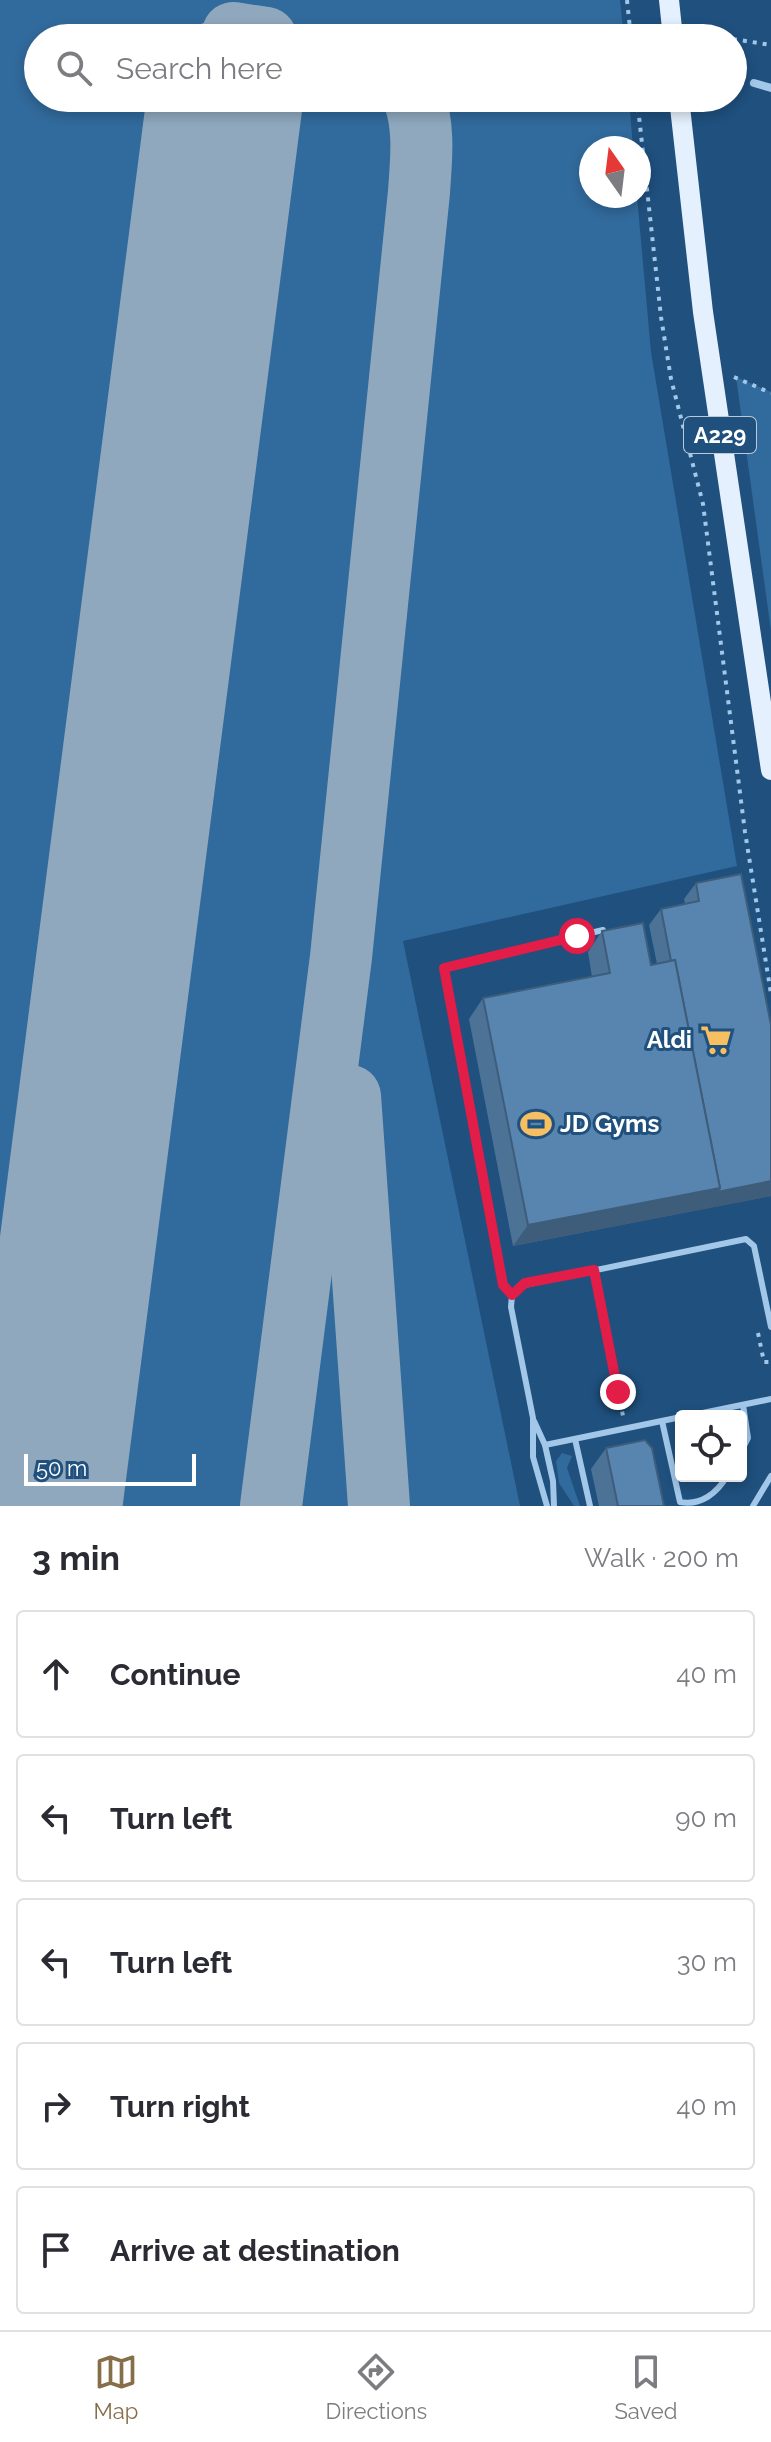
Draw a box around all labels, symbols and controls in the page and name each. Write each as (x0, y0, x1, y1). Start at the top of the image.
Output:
search box (24, 24, 747, 112)
icon: search (52, 46, 96, 90)
text: Search here (116, 51, 283, 86)
north arrow (579, 136, 651, 208)
road number: A229 (684, 417, 756, 453)
route start (559, 918, 595, 954)
supermarket icon: Aldi (699, 1023, 733, 1057)
place label: Aldi (647, 1025, 692, 1054)
sports icon: JD Gyms (519, 1107, 553, 1141)
place label: JD Gyms (560, 1109, 659, 1138)
route end (600, 1374, 636, 1410)
map controls (675, 1410, 747, 1482)
button: locate (675, 1410, 747, 1482)
scale bar (24, 1450, 196, 1486)
text: 50 m (36, 1455, 87, 1481)
text: 3 min (32, 1538, 120, 1578)
text: Walk · 200 m (584, 1543, 739, 1573)
icon: ahead (34, 1652, 78, 1696)
text: Continue (110, 1657, 241, 1692)
text: 40 m (676, 1659, 737, 1689)
icon: left (34, 1796, 78, 1840)
text: Turn left (110, 1801, 232, 1836)
text: 90 m (675, 1803, 737, 1833)
icon: left (34, 1940, 78, 1984)
text: Turn left (110, 1945, 232, 1980)
text: 30 m (677, 1947, 737, 1977)
icon: right (34, 2084, 78, 2128)
text: Turn right (110, 2089, 250, 2124)
text: 40 m (676, 2091, 737, 2121)
icon: arrive (34, 2228, 78, 2272)
text: Arrive at destination (110, 2233, 400, 2268)
tab: Map (94, 2350, 138, 2424)
tab: Directions (326, 2350, 427, 2424)
tab: Saved (614, 2350, 677, 2424)

